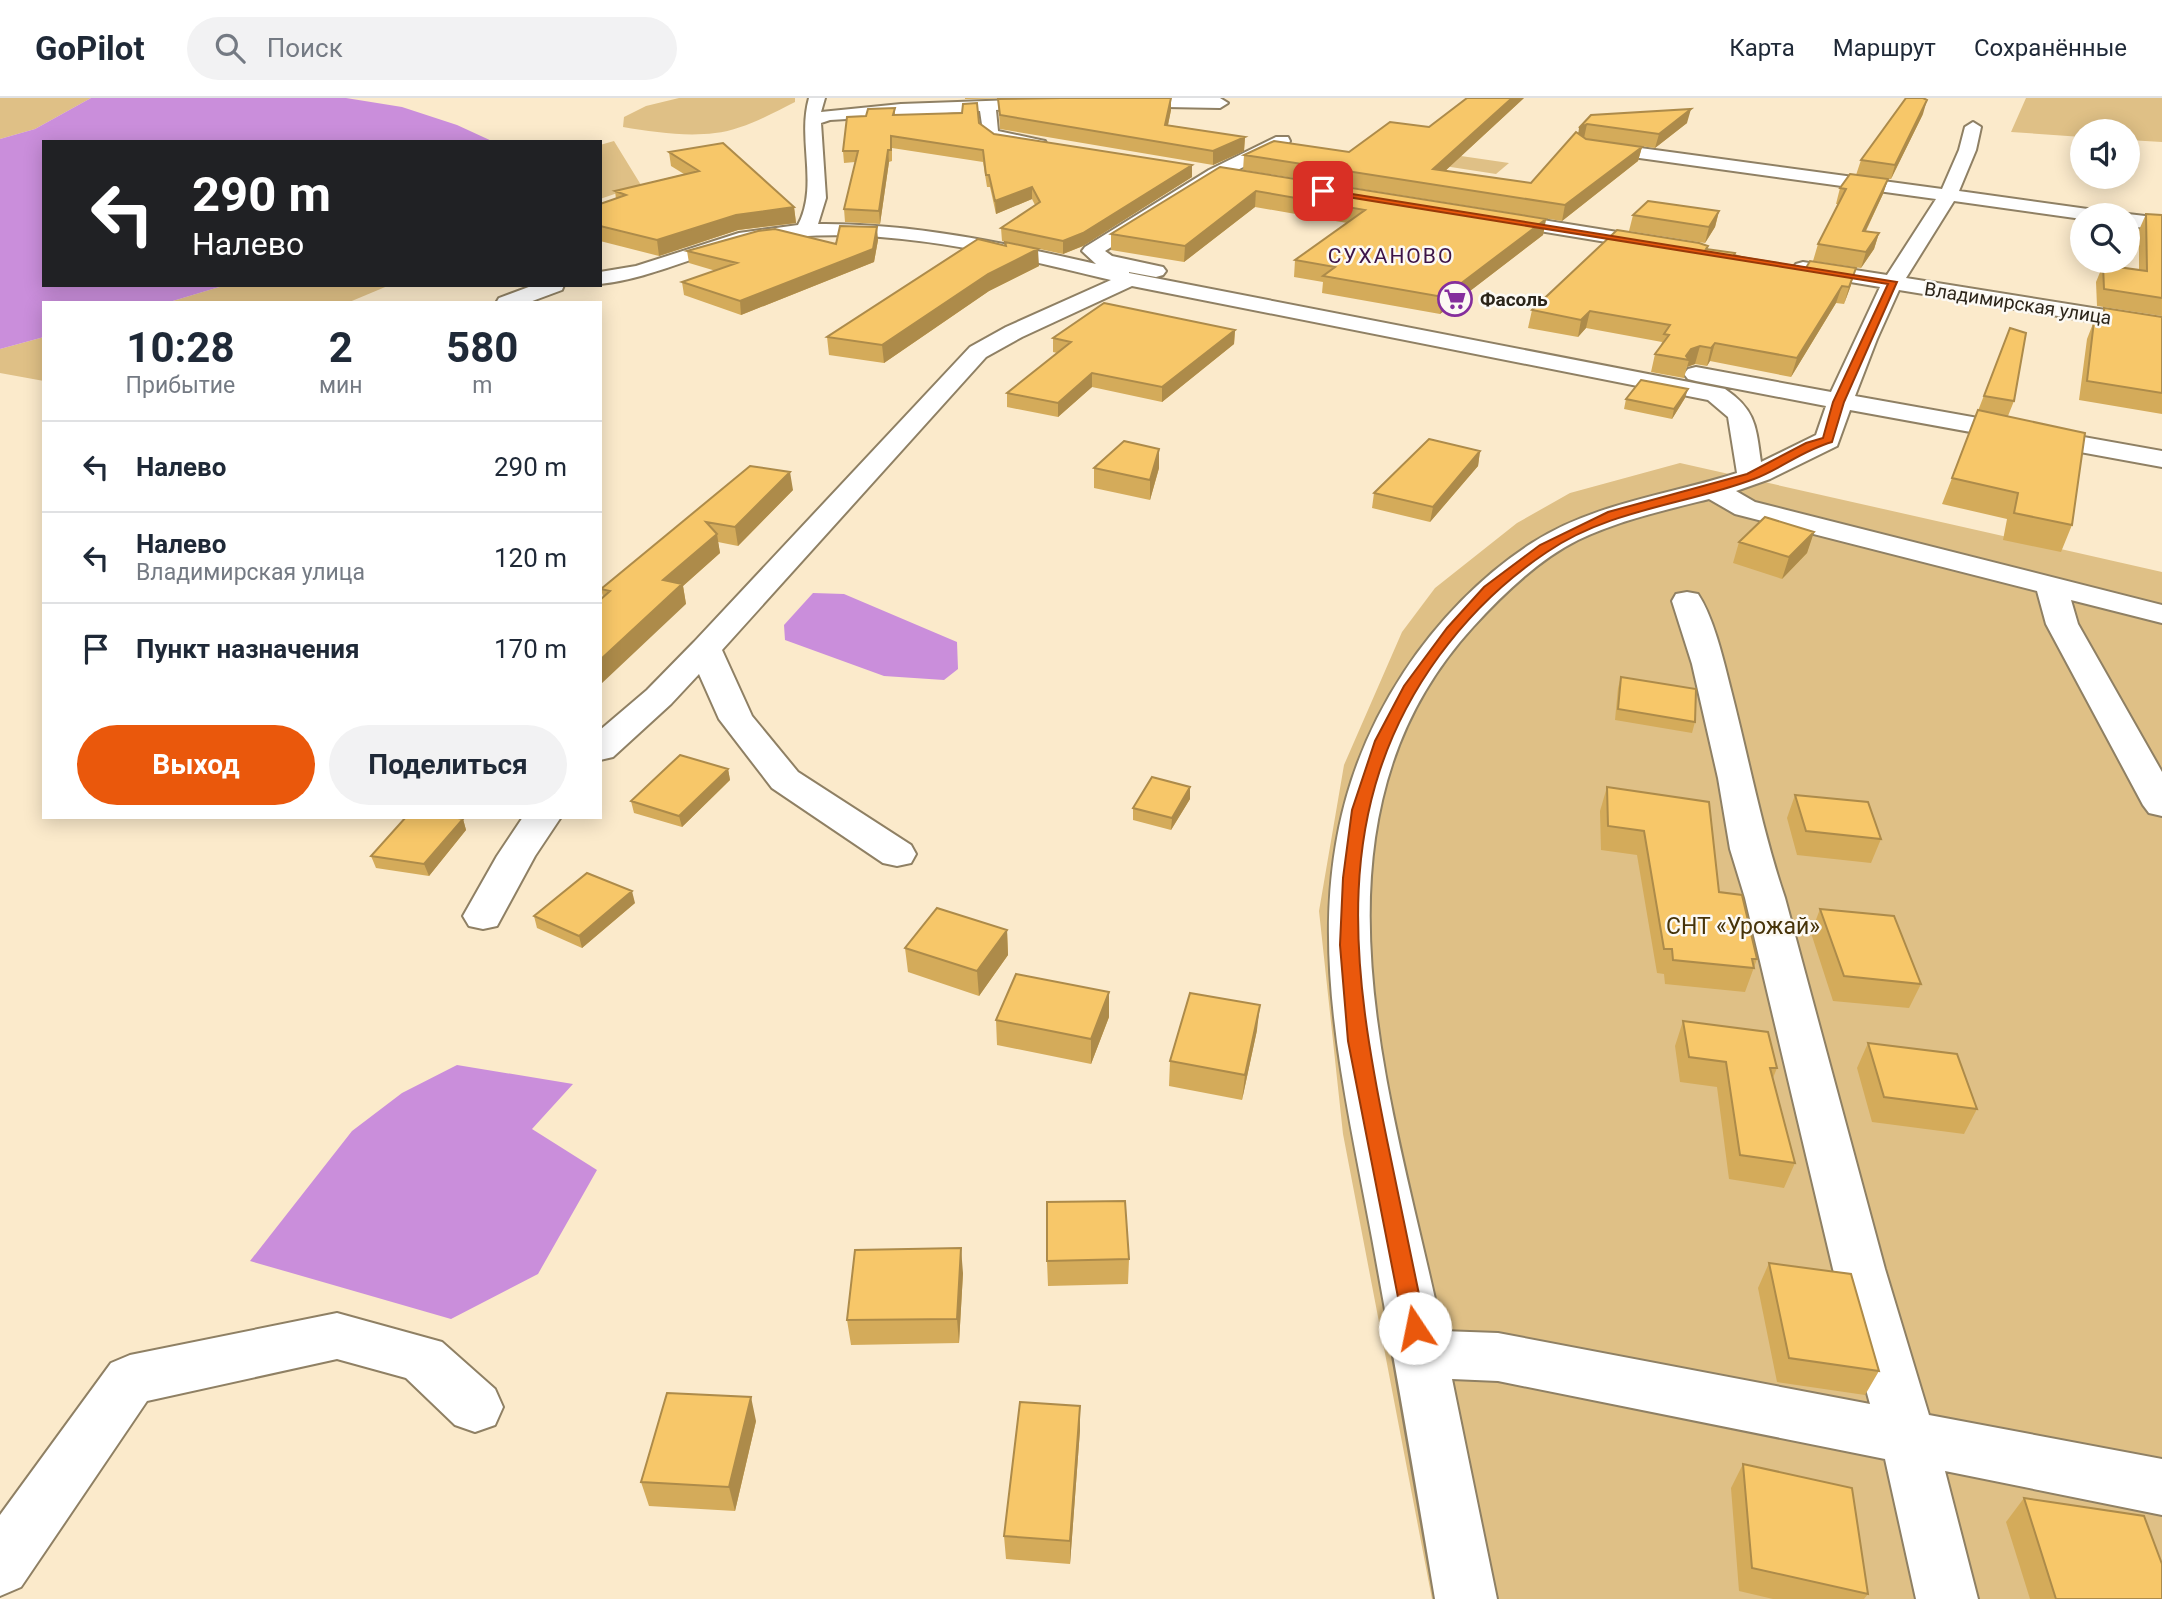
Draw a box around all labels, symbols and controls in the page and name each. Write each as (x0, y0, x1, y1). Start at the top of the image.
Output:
search box (187, 17, 677, 80)
text: GoPilot (35, 29, 145, 68)
icon: search (211, 29, 249, 67)
text: Поиск (267, 33, 343, 63)
text: Карта (1729, 34, 1795, 62)
text: Маршрут (1833, 34, 1936, 62)
text: Сохранённые (1974, 34, 2127, 62)
map controls (2070, 119, 2140, 273)
button: sound (2070, 119, 2140, 189)
pin (1293, 161, 1353, 221)
text: 290 m (192, 166, 331, 223)
icon: left (77, 168, 168, 259)
icon: arrive (1304, 172, 1342, 210)
button: search (2070, 203, 2140, 273)
text: Налево (192, 225, 304, 263)
district label: СУХАНОВО (1328, 244, 1454, 268)
street label: Владимирская улица (1923, 277, 2113, 330)
supermarket icon: Фасоль (1436, 280, 1474, 318)
place label: Фасоль (1480, 288, 1548, 311)
text: 10:28 (126, 323, 235, 372)
text: 2 (329, 323, 353, 372)
text: 580 (446, 323, 518, 372)
text: Прибытие (126, 372, 235, 399)
text: мин (319, 372, 363, 399)
text: m (472, 372, 492, 399)
icon: left (77, 448, 115, 486)
text: Налево (136, 452, 226, 482)
text: 290 m (494, 452, 567, 482)
text: Налево (136, 529, 226, 559)
icon: left (77, 539, 115, 577)
text: 120 m (494, 543, 567, 573)
text: Владимирская улица (136, 559, 365, 586)
icon: arrive (77, 630, 115, 668)
text: Пункт назначения (136, 634, 360, 664)
text: 170 m (494, 634, 567, 664)
button: Выход (77, 725, 315, 805)
button: Поделиться (329, 725, 567, 805)
park label: СНТ «Урожай» (1666, 913, 1820, 940)
position arrow (1378, 1291, 1452, 1365)

